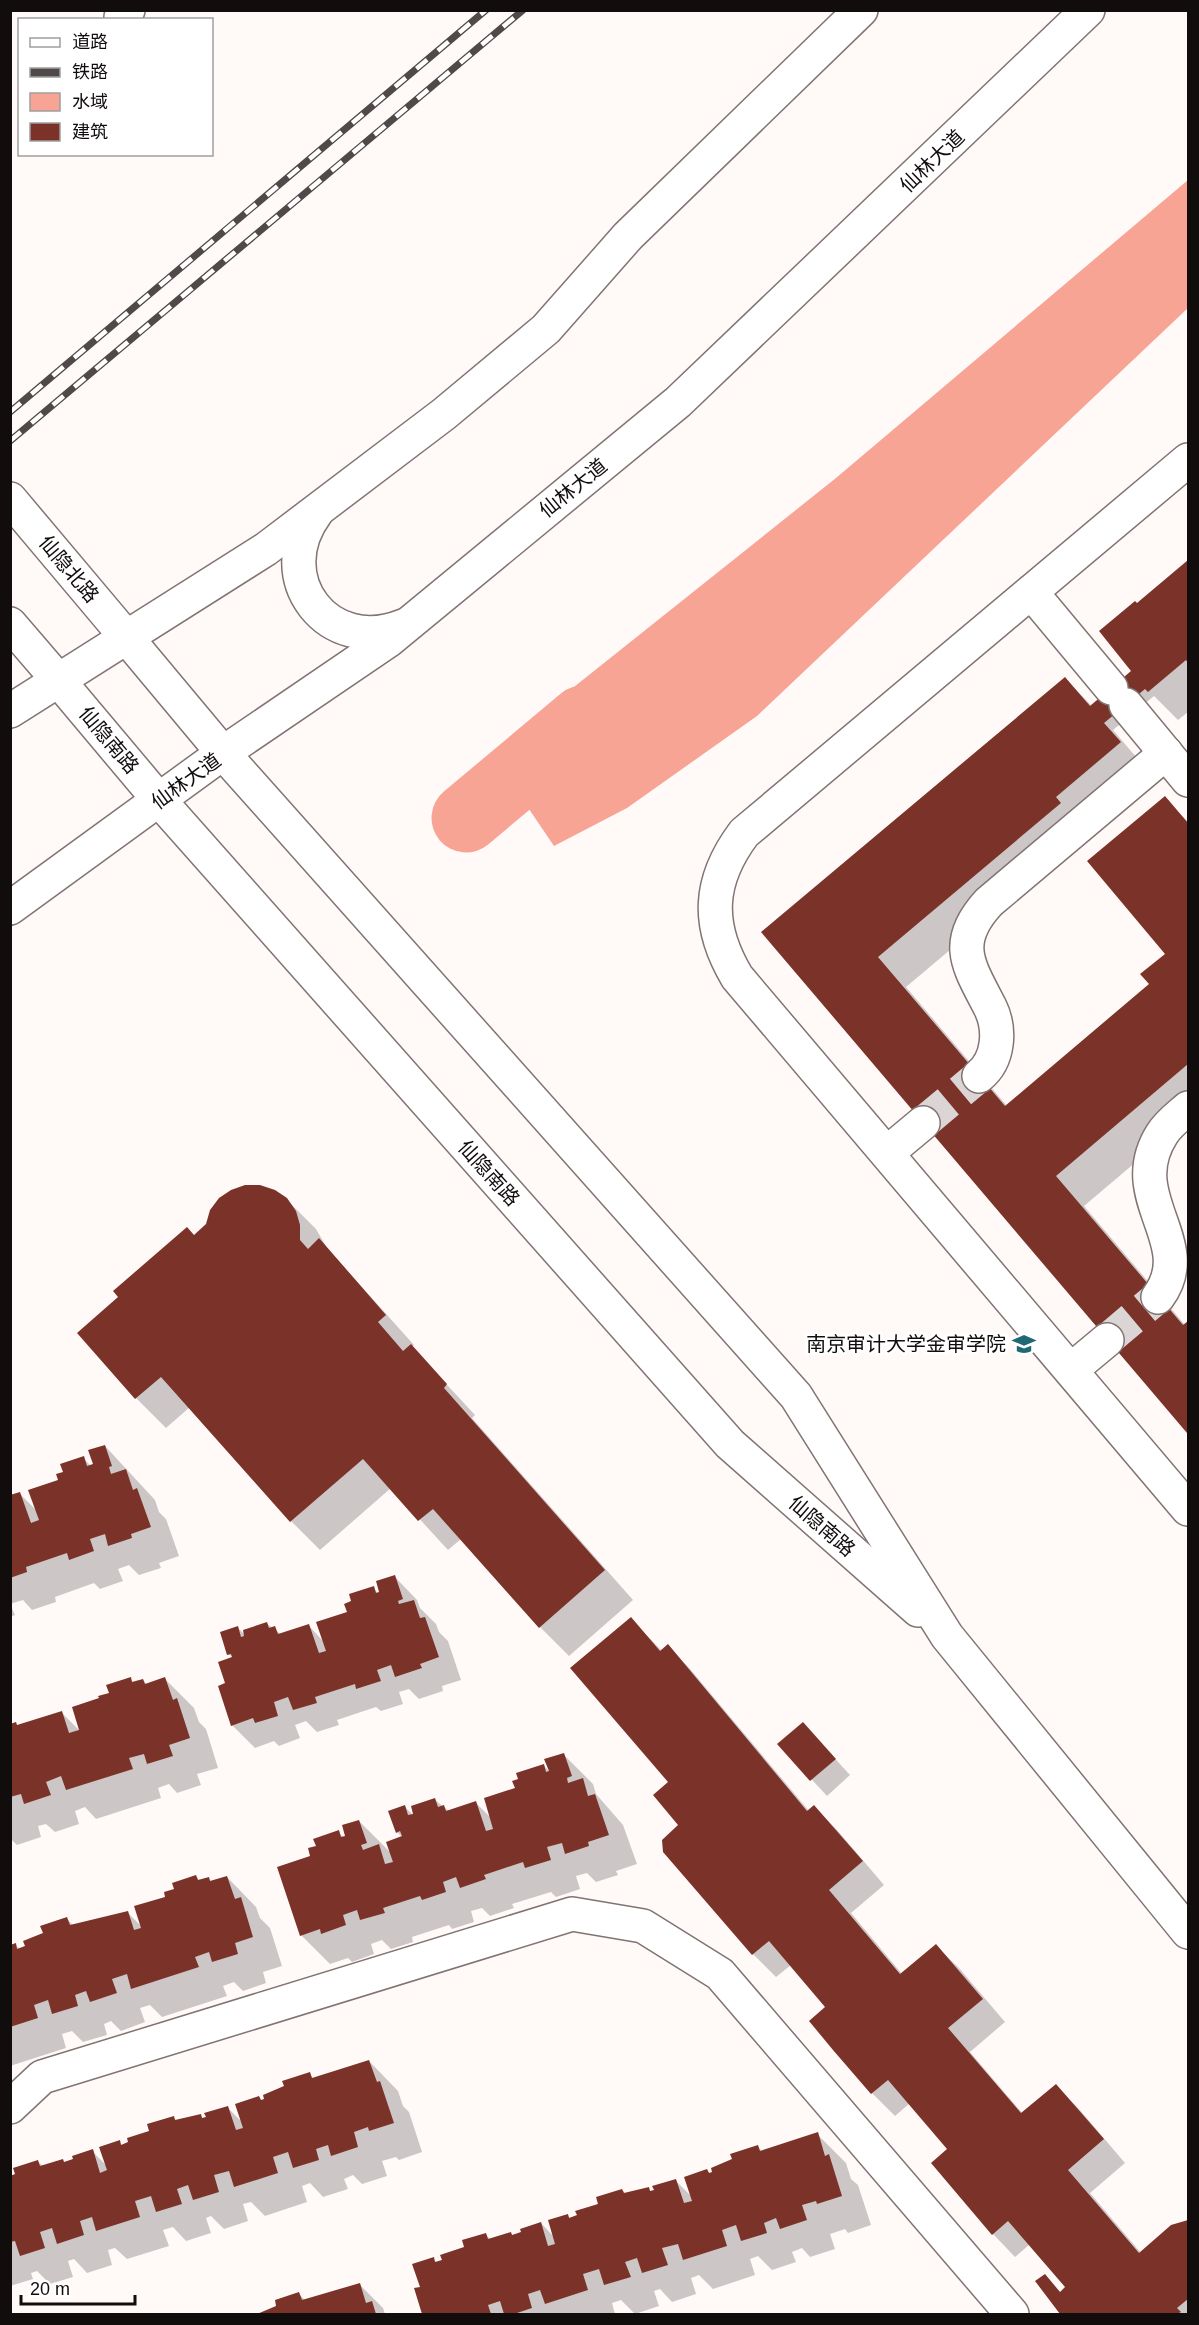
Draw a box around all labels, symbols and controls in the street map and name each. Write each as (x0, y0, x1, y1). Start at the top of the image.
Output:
legend (18, 18, 213, 156)
text: 道路 (72, 32, 108, 52)
text: 铁路 (72, 62, 108, 82)
text: 水域 (72, 92, 108, 112)
text: 建筑 (72, 122, 108, 142)
street label: 仙林大道 (896, 125, 968, 197)
street label: 仙林大道 (535, 454, 611, 522)
street label: 仙隐北路 (35, 531, 103, 607)
street label: 仙隐南路 (75, 702, 143, 778)
street label: 仙林大道 (147, 749, 225, 813)
street label: 仙隐南路 (454, 1136, 524, 1210)
school or university icon: 南京审计大学金审学院 (1011, 1331, 1037, 1357)
place label: 南京审计大学金审学院 (806, 1333, 1006, 1355)
street label: 仙隐南路 (785, 1491, 859, 1561)
scale bar (21, 2268, 135, 2306)
text: 20 m (30, 2279, 70, 2299)

